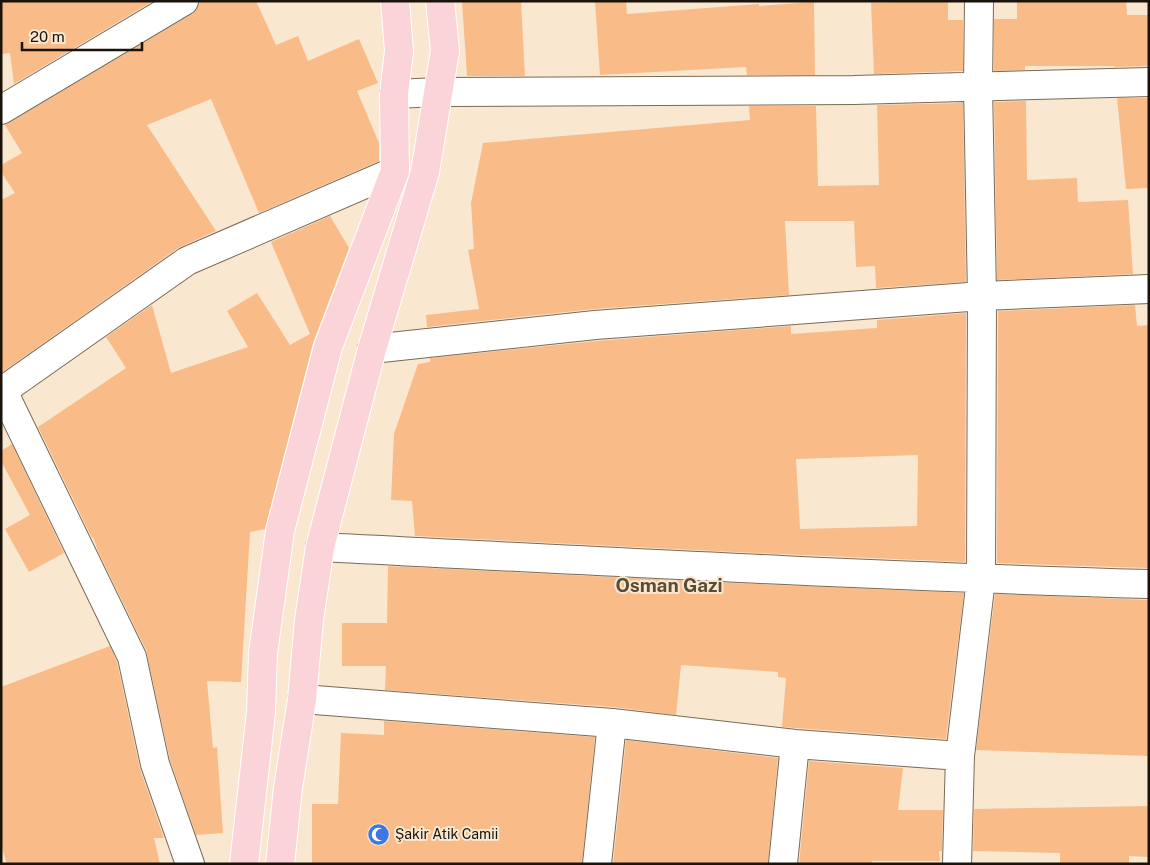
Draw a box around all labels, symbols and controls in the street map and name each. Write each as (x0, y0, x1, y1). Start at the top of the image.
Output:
scale bar (22, 20, 142, 52)
text: 20 m (30, 28, 65, 45)
district label: Osman Gazi (615, 574, 723, 596)
mosque icon: Şakir Atik Camii (367, 822, 391, 846)
place label: Şakir Atik Camii (395, 826, 498, 842)

